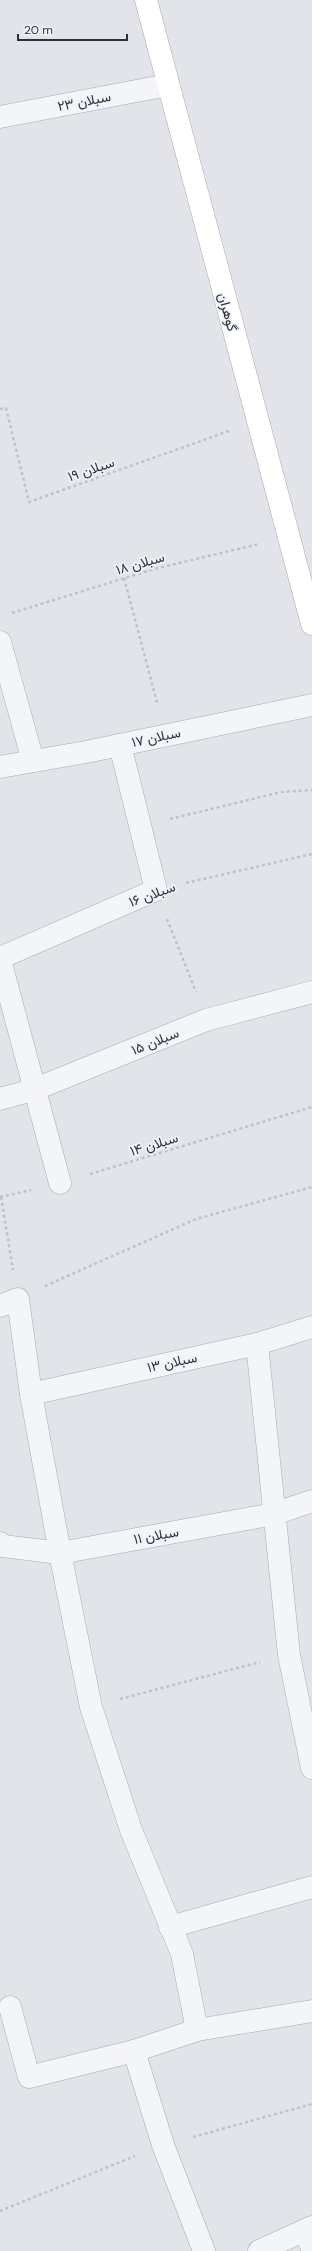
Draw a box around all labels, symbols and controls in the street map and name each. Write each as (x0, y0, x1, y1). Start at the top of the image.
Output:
scale bar (18, 16, 127, 42)
text: 20 m (24, 22, 53, 38)
street label: سبلان ۲۳ (56, 87, 112, 115)
street label: گوهران (214, 291, 242, 333)
street label: سبلان ۱۹ (65, 453, 117, 485)
street label: سبلان ۱۸ (114, 547, 166, 579)
street label: سبلان ۱۷ (130, 723, 182, 751)
street label: سبلان ۱۶ (126, 877, 178, 911)
street label: سبلان ۱۵ (129, 1023, 181, 1059)
street label: سبلان ۱۴ (128, 1128, 180, 1160)
street label: سبلان ۱۳ (145, 1348, 199, 1376)
street label: سبلان ۱۱ (132, 1522, 180, 1548)

